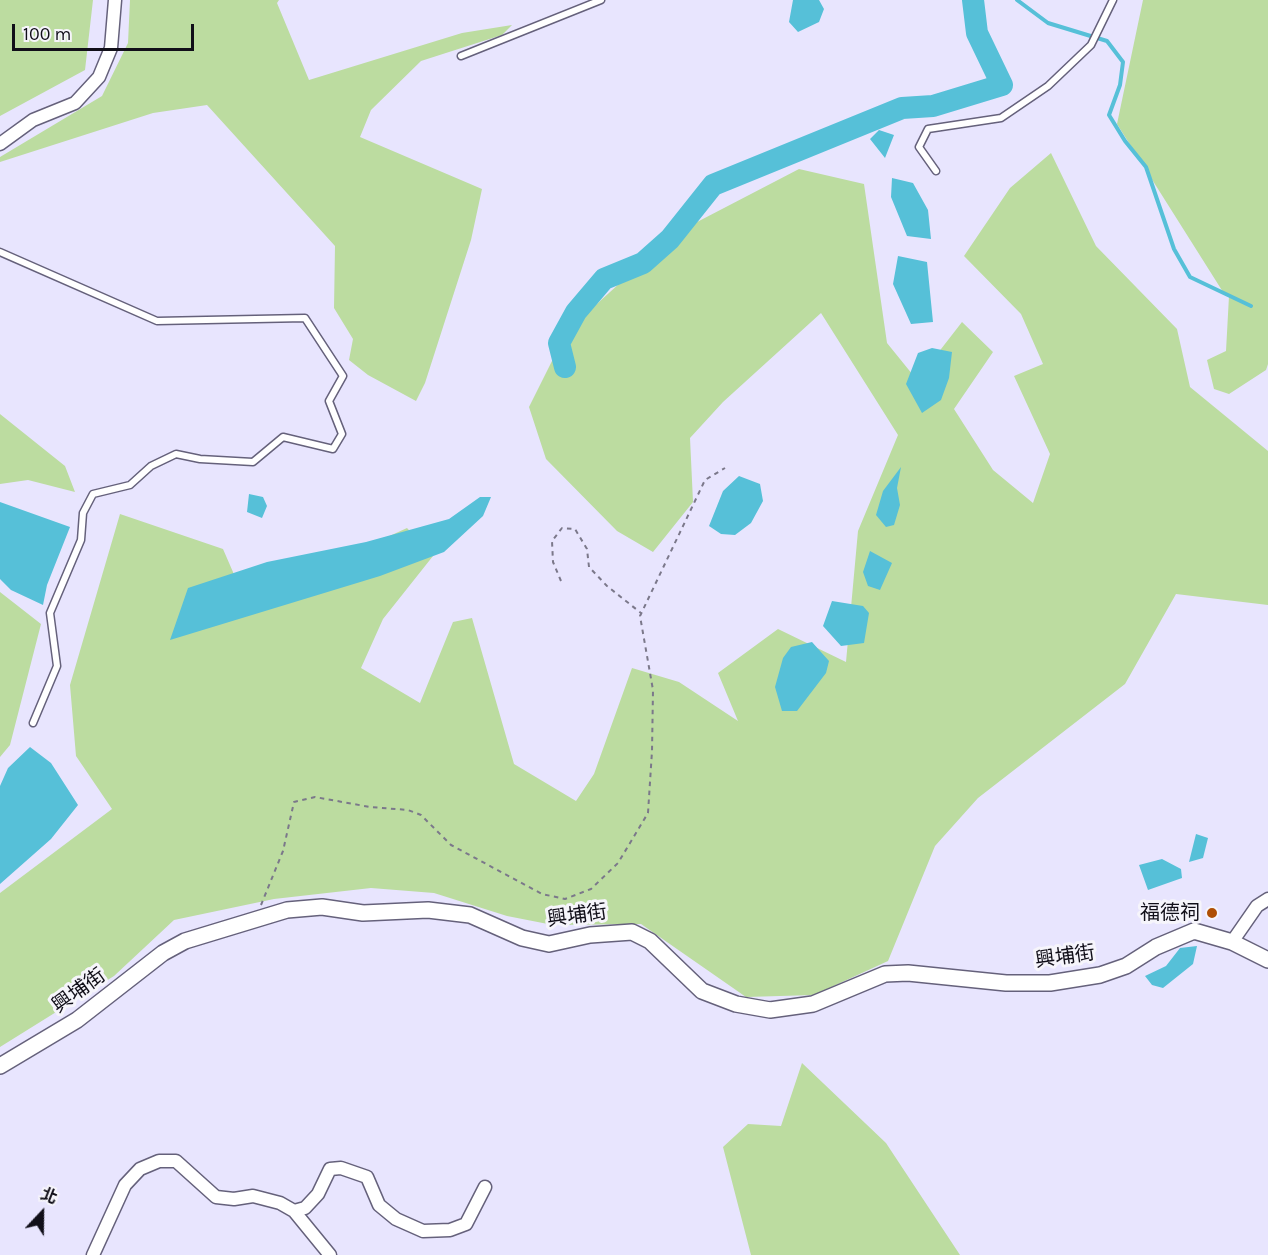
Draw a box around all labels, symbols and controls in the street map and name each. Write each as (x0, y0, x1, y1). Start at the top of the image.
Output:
scale bar (15, 12, 196, 50)
text: 100 m (23, 23, 71, 45)
street label: 興埔街 (546, 900, 608, 932)
place label: 福德祠 (1140, 901, 1200, 925)
marker: 福德祠 (1205, 906, 1219, 920)
street label: 興埔街 (1034, 941, 1096, 973)
street label: 興埔街 (48, 964, 110, 1018)
north arrow (12, 1183, 72, 1243)
text: 北 (38, 1184, 60, 1208)

